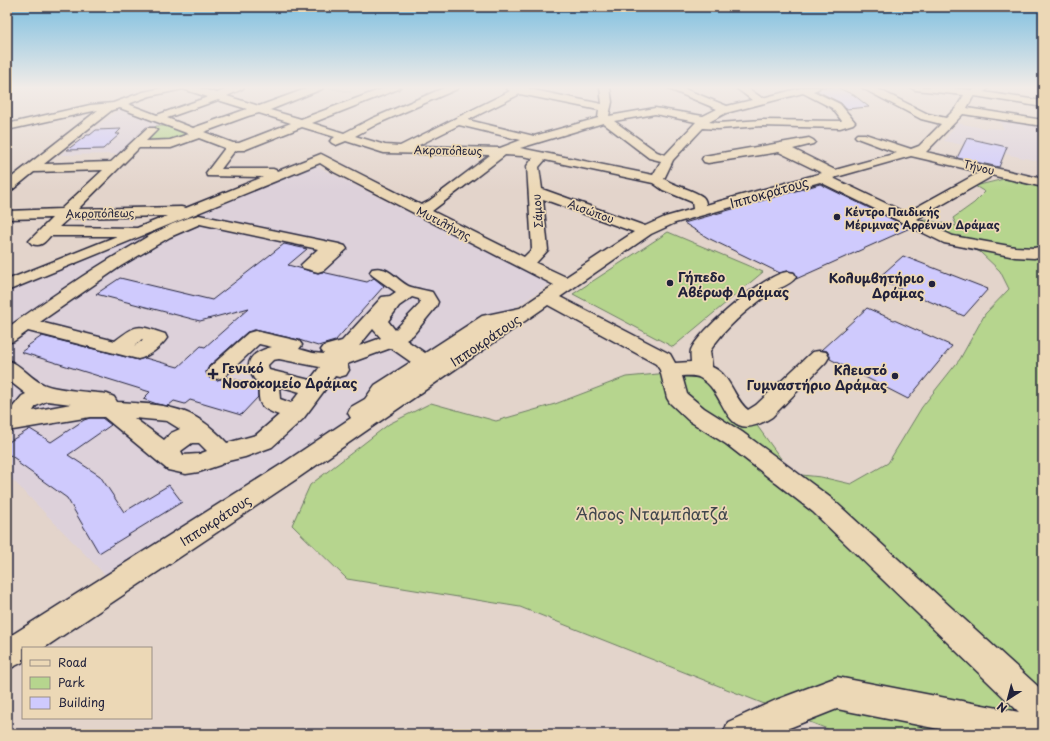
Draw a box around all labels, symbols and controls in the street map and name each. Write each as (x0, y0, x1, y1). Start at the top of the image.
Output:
street label: Ακροπόλεως (414, 141, 483, 159)
street label: Τήνου (962, 155, 996, 179)
street label: Ιπποκράτους (727, 172, 811, 212)
street label: Σάμου (527, 194, 547, 228)
street label: Αισώπου (566, 195, 616, 227)
street label: Μυτιλήνης (414, 202, 475, 244)
place label: Κέντρο Παιδικής Μέριμνας Αρρένων Δράμας (845, 203, 1000, 233)
street label: Ακροπόλεως (66, 204, 135, 222)
marker: Κέντρο Παιδικής Μέριμνας Αρρένων Δράμας (832, 212, 842, 222)
place label: Γήπεδο Αβέρωφ Δράμας (678, 267, 789, 301)
place label: Κολυμβητήριο Δράμας (829, 268, 924, 302)
marker: Γήπεδο Αβέρωφ Δράμας (665, 278, 675, 288)
marker: Κολυμβητήριο Δράμας (927, 279, 937, 289)
street label: Ιπποκράτους (446, 309, 524, 371)
place label: Γενικό Νοσοκομείο Δράμας (222, 358, 357, 392)
place label: Κλειστό Γυμναστήριο Δράμας (747, 360, 887, 394)
marker: Γενικό Νοσοκομείο Δράμας (207, 368, 219, 380)
marker: Κλειστό Γυμναστήριο Δράμας (890, 371, 900, 381)
street label: Ιπποκράτους (176, 490, 254, 550)
park label: Άλσος Νταμπλατζά (576, 501, 729, 525)
legend (22, 647, 152, 719)
text: Road (58, 653, 87, 671)
text: Park (58, 673, 85, 691)
north arrow (988, 679, 1028, 719)
text: Building (58, 693, 105, 711)
text: N (993, 698, 1010, 717)

